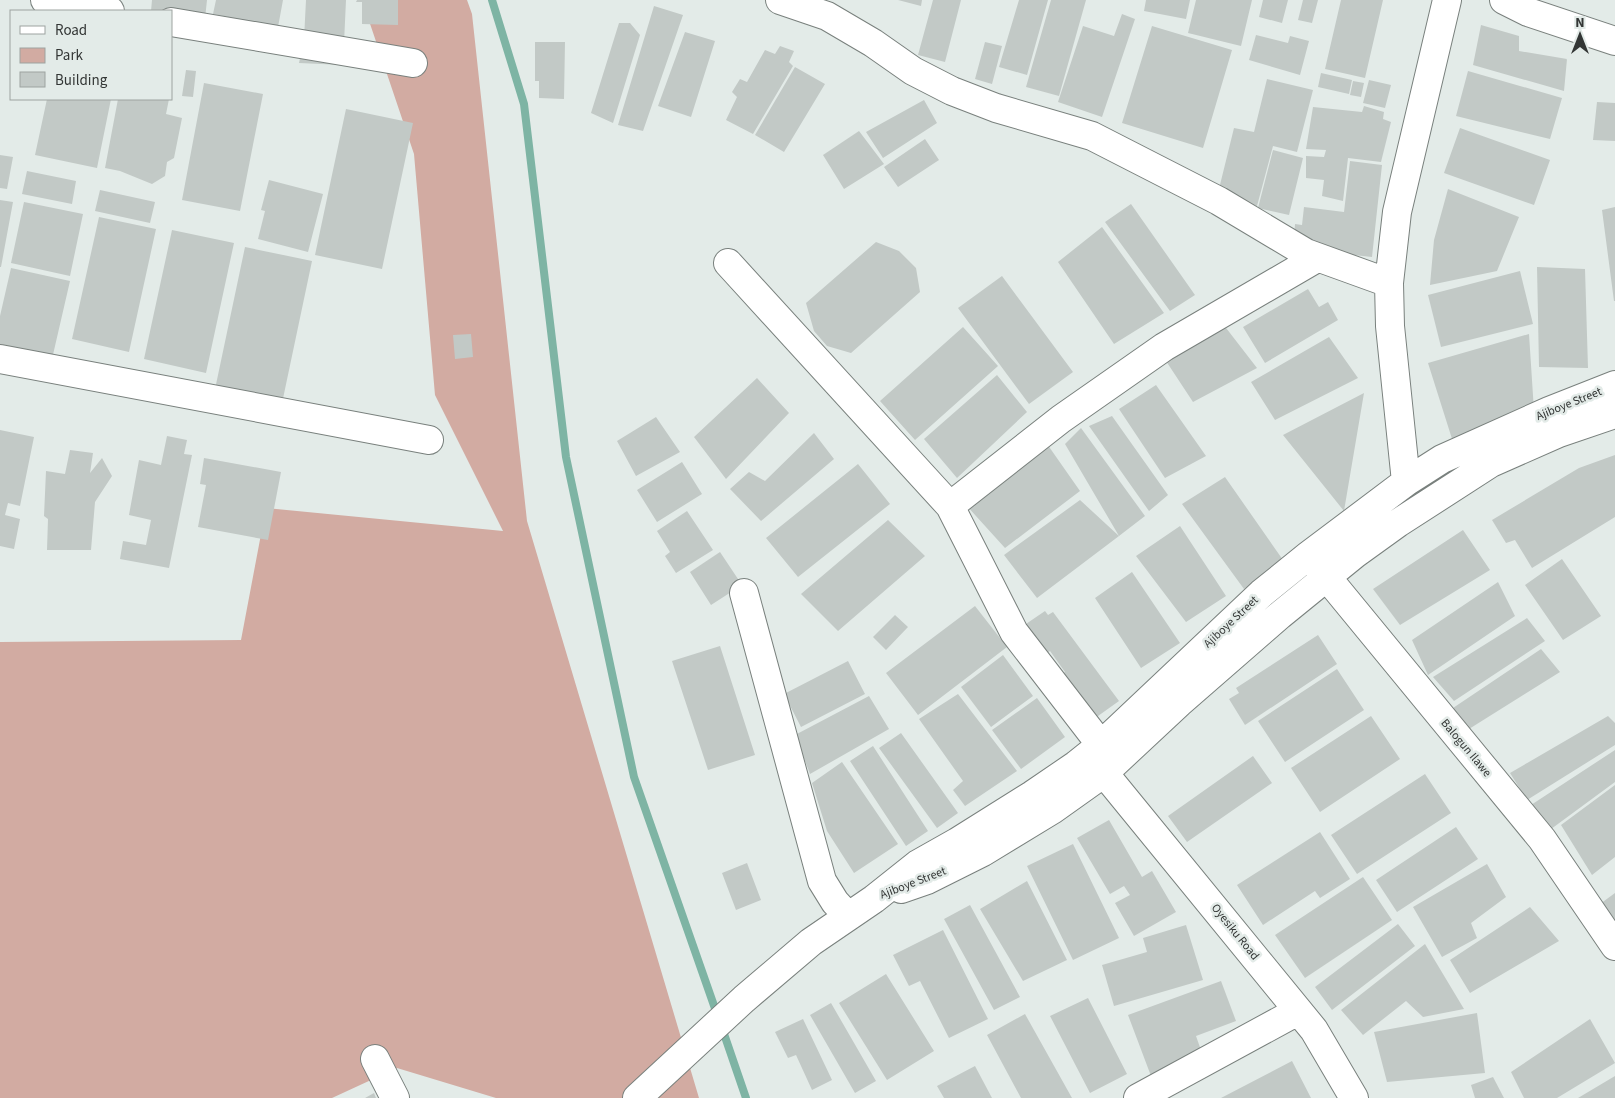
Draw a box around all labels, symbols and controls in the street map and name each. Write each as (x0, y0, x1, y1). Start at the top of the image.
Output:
legend (10, 10, 172, 100)
north arrow (1555, 10, 1605, 60)
text: N (1575, 13, 1585, 33)
text: Road (55, 20, 87, 41)
text: Park (55, 45, 84, 66)
text: Building (55, 70, 108, 91)
street label: Ajiboye Street (1534, 383, 1604, 425)
street label: Ajiboye Street (1200, 592, 1262, 652)
street label: Balogun Ilawe (1437, 715, 1495, 781)
street label: Ajiboye Street (878, 863, 948, 903)
street label: Oyesiku Road (1207, 900, 1263, 964)

